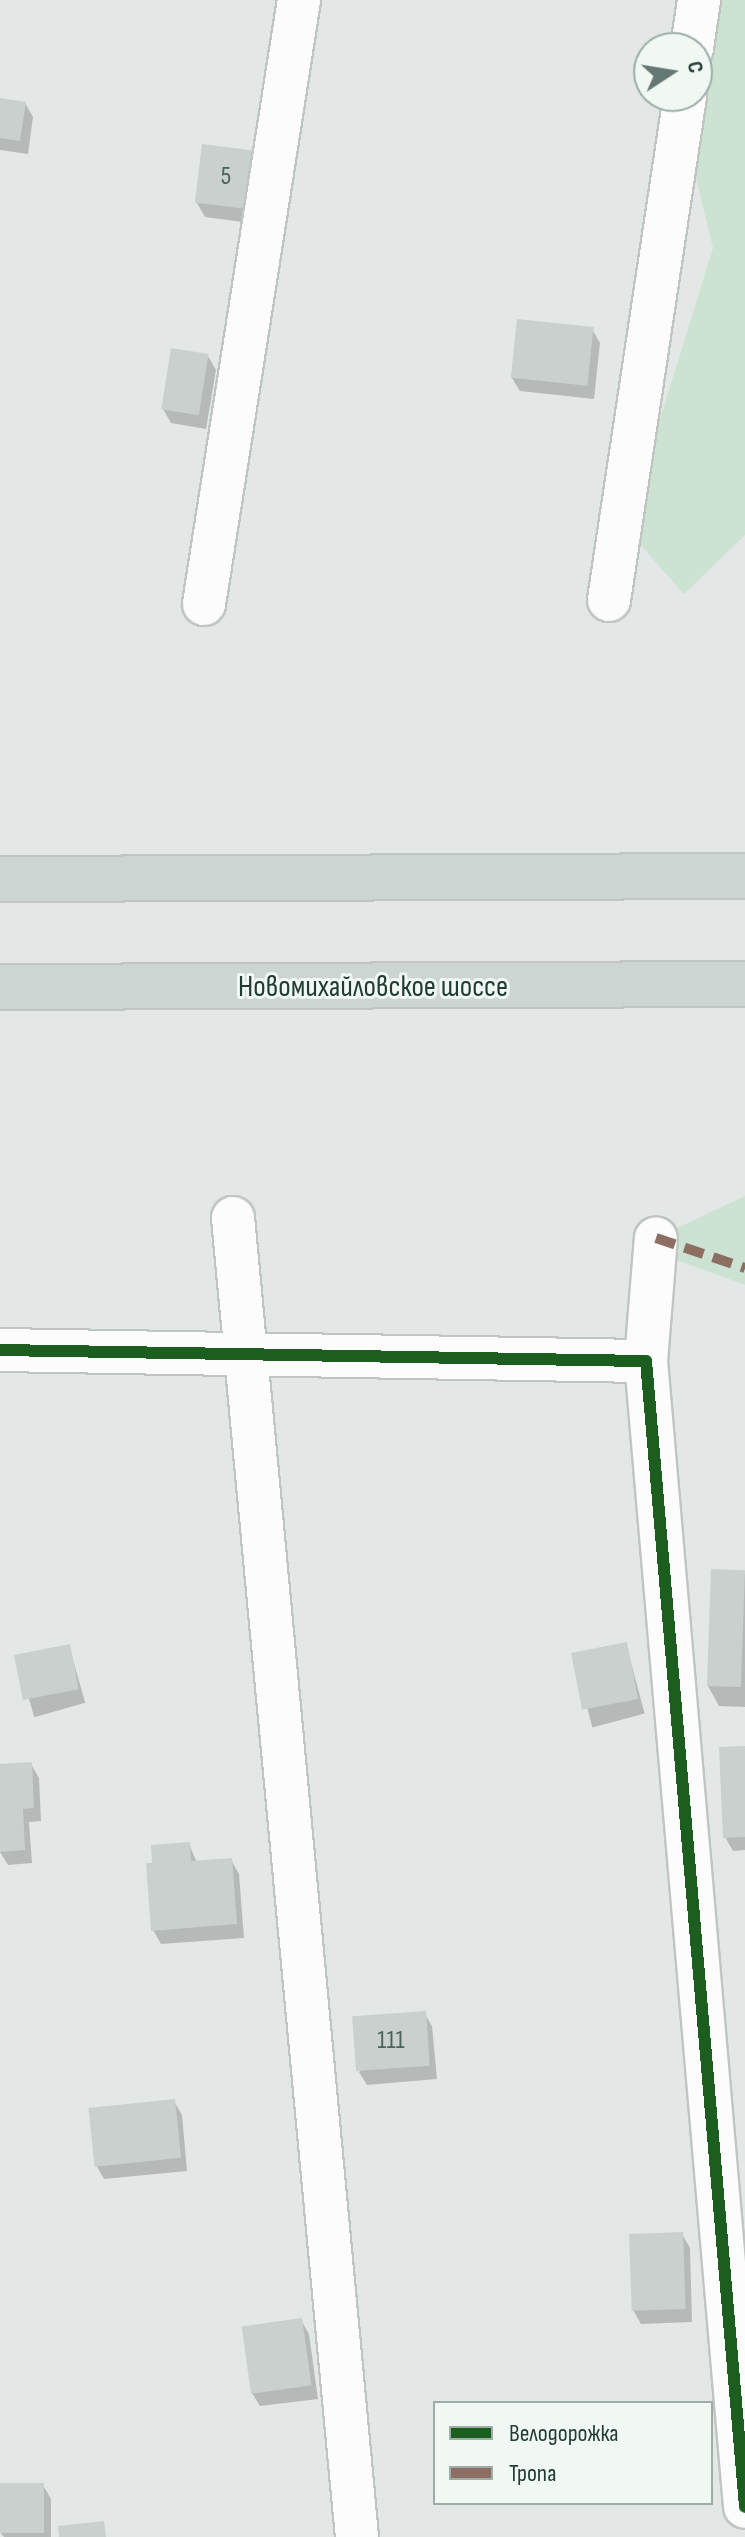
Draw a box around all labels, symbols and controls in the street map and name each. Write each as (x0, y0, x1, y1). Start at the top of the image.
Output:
north arrow (633, 32, 713, 112)
text: С (681, 59, 709, 76)
house number: 5 (221, 161, 231, 193)
street label: Новомихайловское шоссе (238, 969, 508, 1005)
house number: 111 (377, 2025, 405, 2057)
legend (433, 2401, 713, 2505)
text: Велодорожка (509, 2419, 619, 2448)
text: Тропа (509, 2459, 556, 2488)

